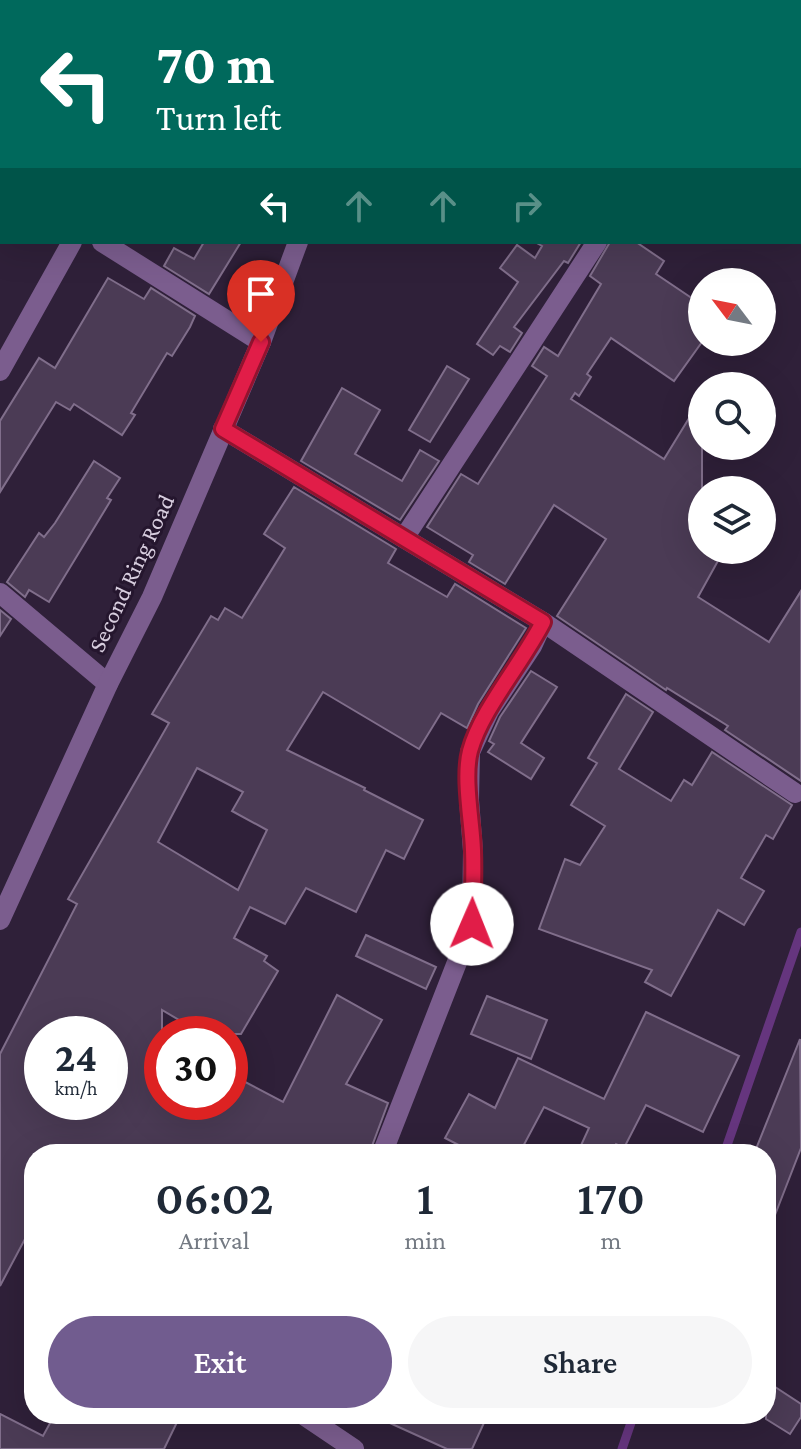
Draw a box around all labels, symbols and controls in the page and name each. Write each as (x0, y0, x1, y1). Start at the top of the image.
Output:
icon: left (24, 32, 128, 136)
text: 70 m (156, 33, 275, 95)
text: Turn left (156, 98, 281, 138)
icon: left (253, 184, 297, 228)
icon: ahead (337, 184, 381, 228)
icon: ahead (421, 184, 465, 228)
icon: right (505, 184, 549, 228)
pin (227, 260, 295, 342)
north arrow (688, 268, 776, 356)
map controls (688, 268, 776, 564)
icon: arrive (239, 272, 283, 316)
button: search (688, 372, 776, 460)
button: layers (688, 476, 776, 564)
street label: Second Ring Road (83, 490, 179, 656)
position arrow (430, 882, 514, 966)
speed limit sign: 30 (144, 1016, 248, 1120)
text: 24 (55, 1035, 97, 1080)
text: km/h (54, 1077, 98, 1099)
text: 06:02 (155, 1171, 273, 1224)
text: 1 (417, 1171, 434, 1224)
text: 170 (577, 1171, 645, 1224)
text: Arrival (179, 1226, 250, 1255)
text: min (404, 1226, 446, 1255)
text: m (601, 1226, 621, 1255)
button: Exit (48, 1316, 392, 1408)
button: Share (408, 1316, 752, 1408)

